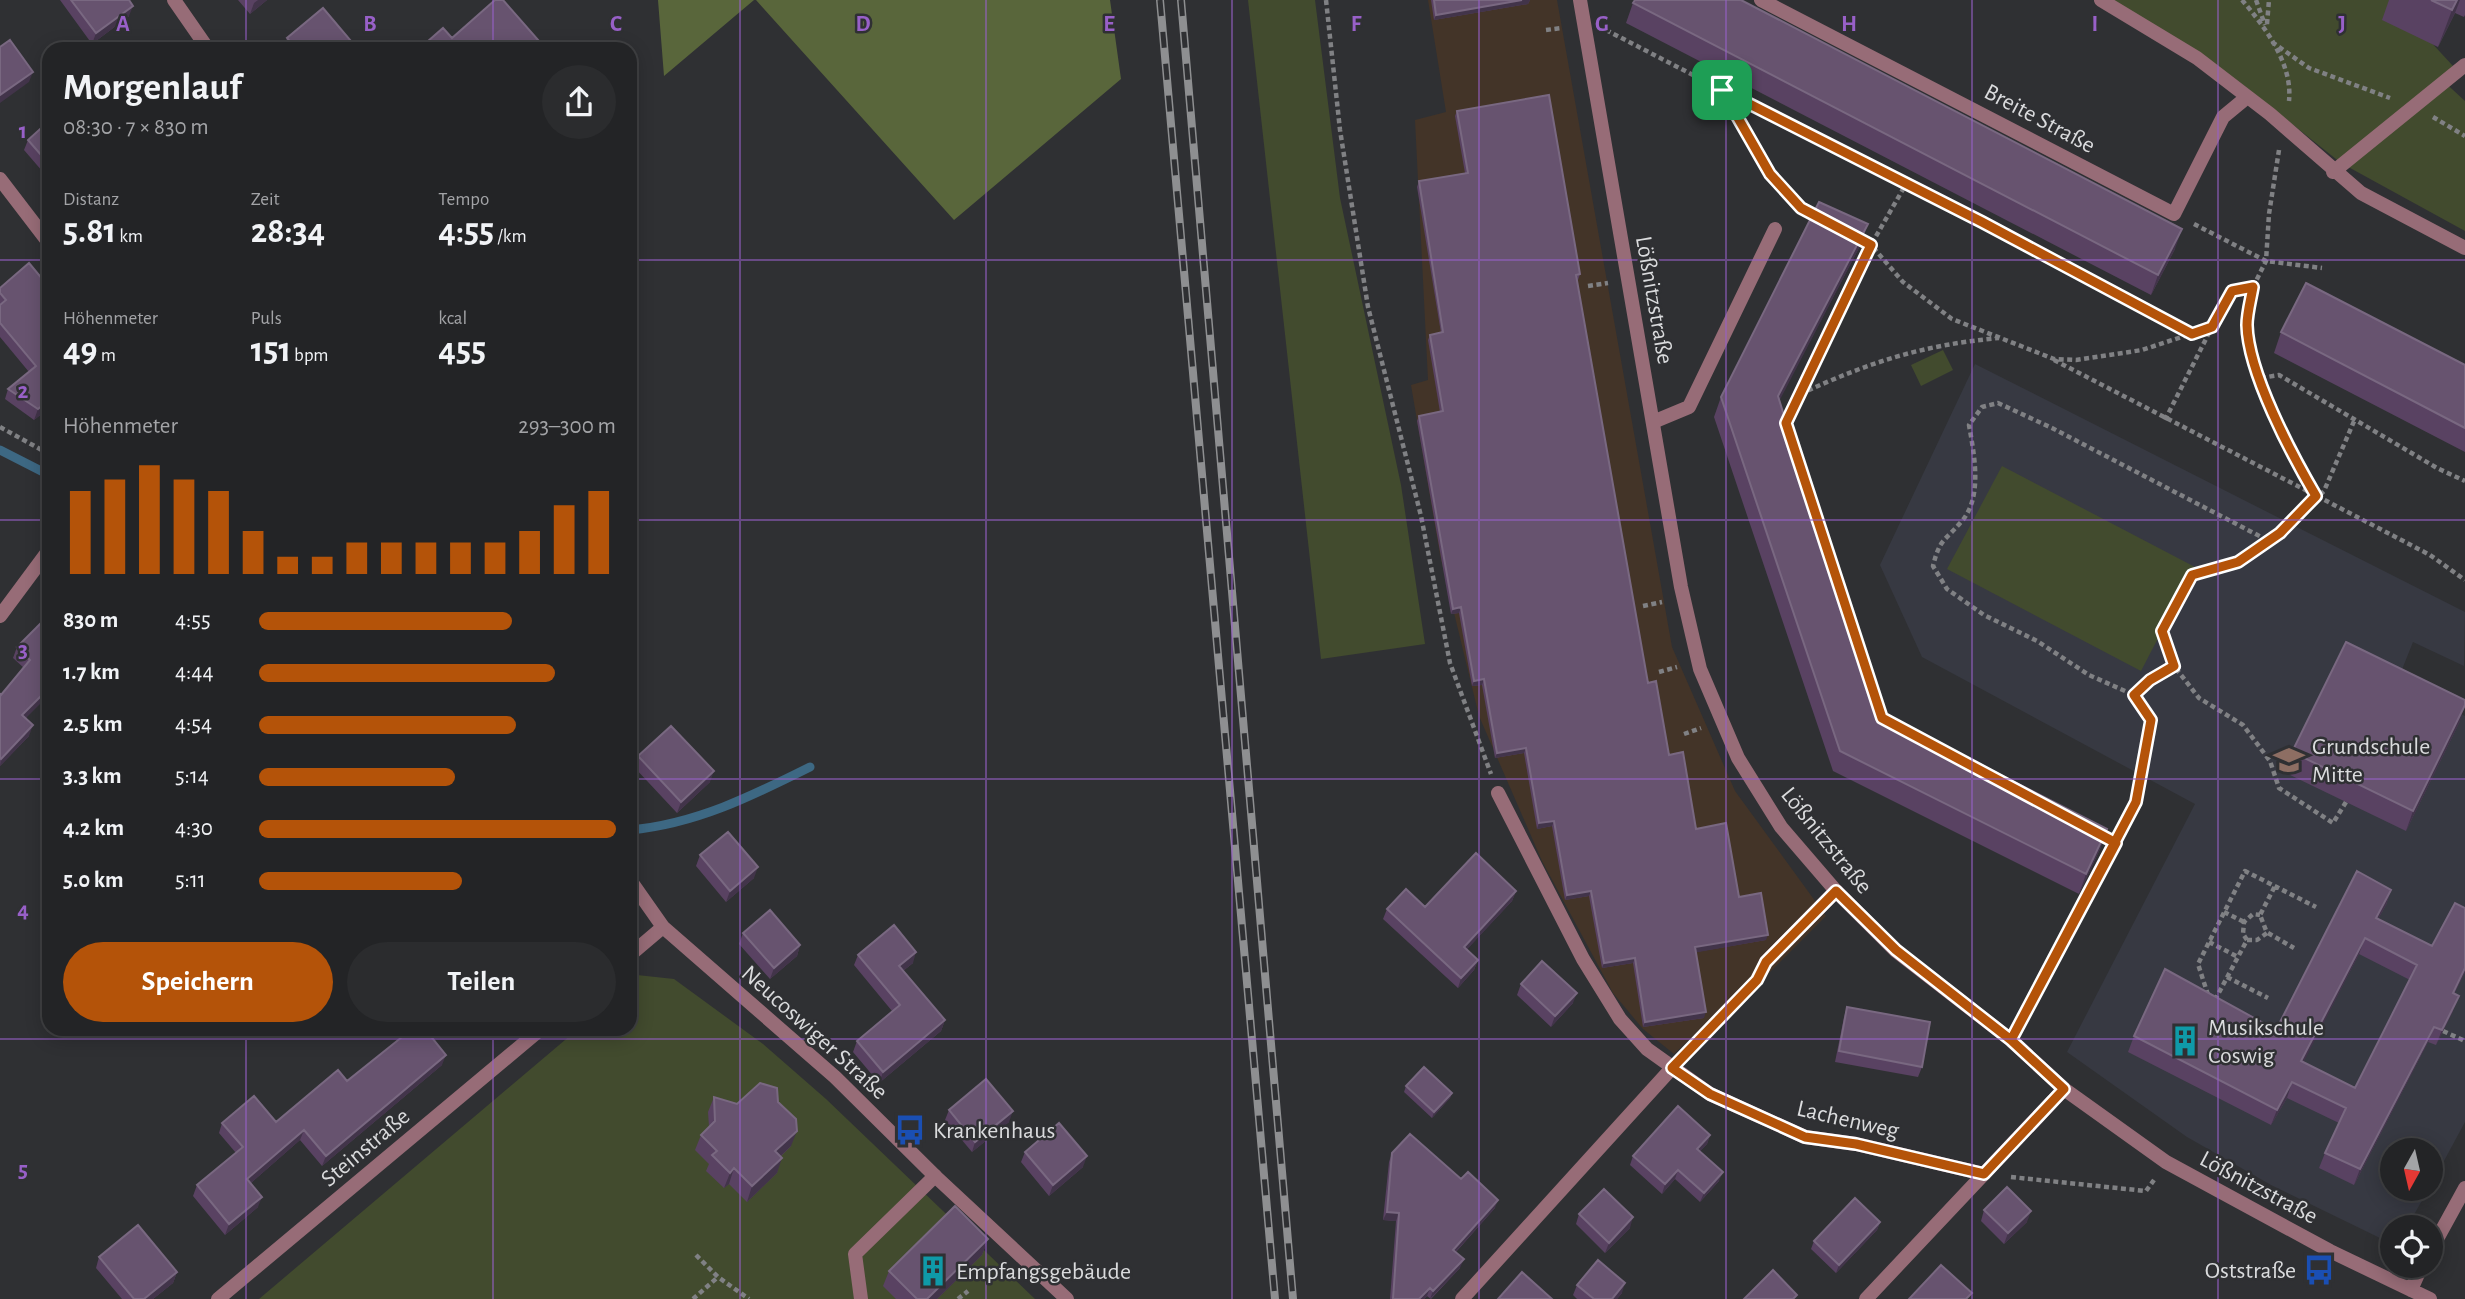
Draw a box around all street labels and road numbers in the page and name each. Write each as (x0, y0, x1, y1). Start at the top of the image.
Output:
street label: Breite Straße (1980, 80, 2099, 158)
street label: Lößnitzstraße (1631, 234, 1677, 366)
street label: Lößnitzstraße (1776, 783, 1876, 899)
street label: Neucoswiger Straße (737, 961, 892, 1104)
street label: Lachenweg (1794, 1097, 1901, 1143)
street label: Steinstraße (317, 1104, 414, 1191)
street label: Lößnitzstraße (2196, 1147, 2321, 1229)

